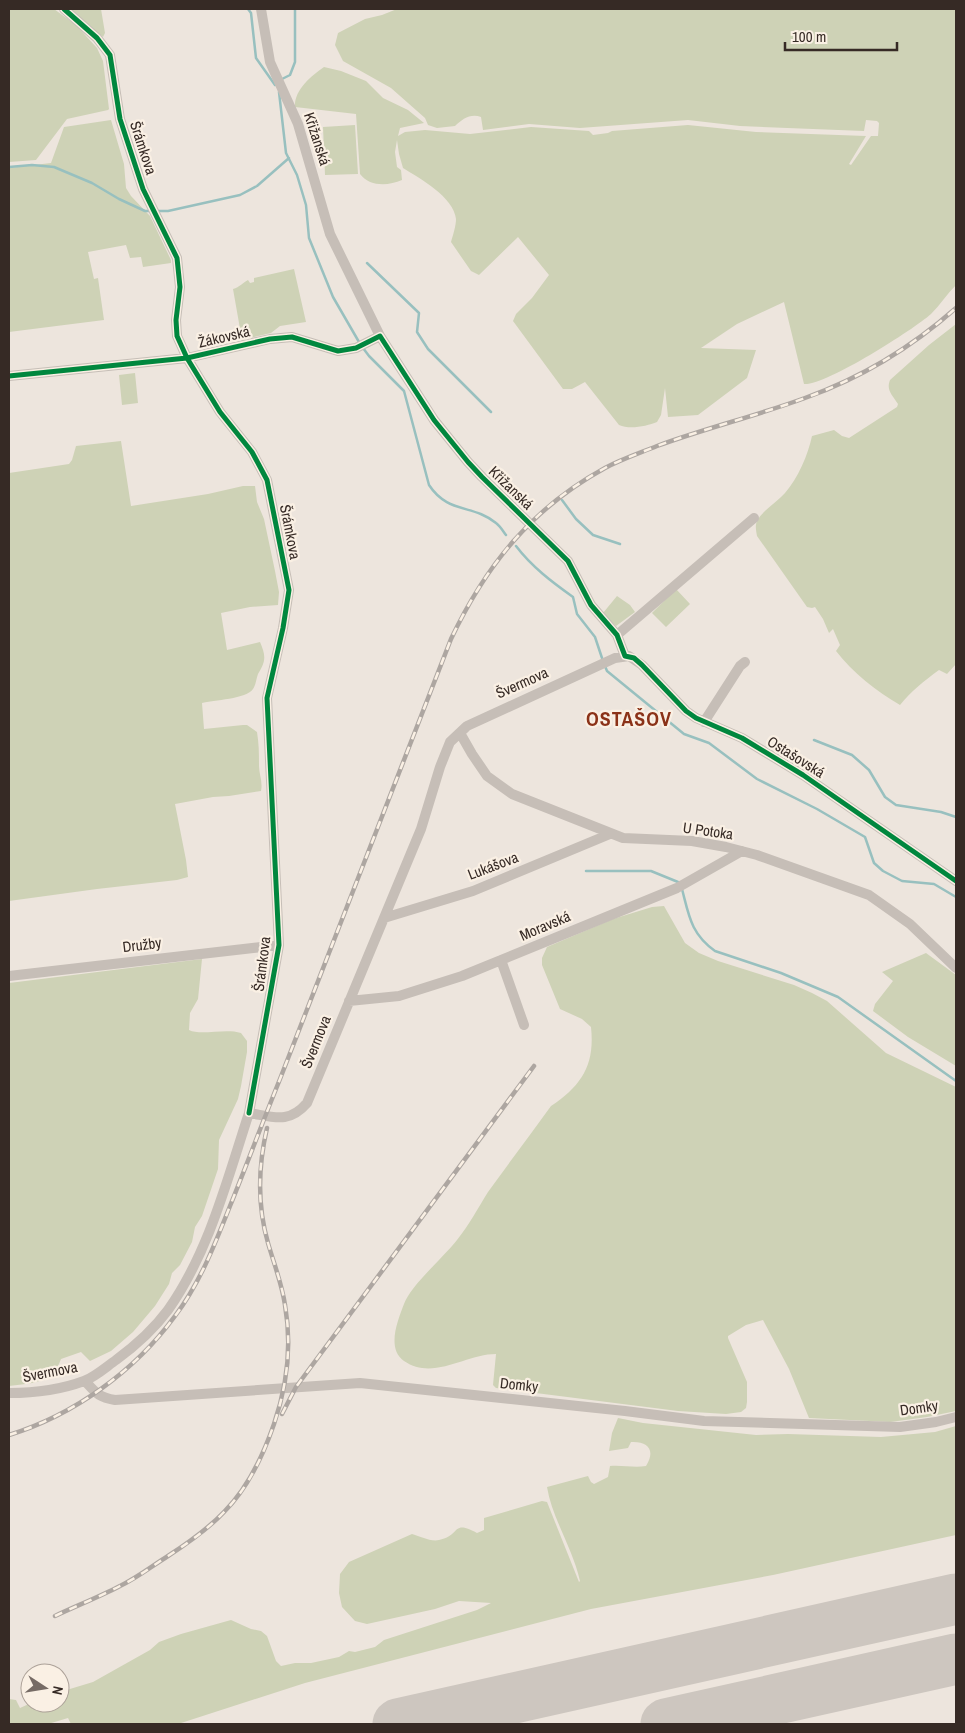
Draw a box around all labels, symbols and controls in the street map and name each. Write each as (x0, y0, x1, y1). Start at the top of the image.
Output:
scale bar (785, 20, 898, 52)
text: 100 m (792, 26, 826, 47)
street label: Křižanská (299, 110, 336, 168)
street label: Šrámkova (125, 118, 162, 178)
street label: Žákovská (196, 320, 252, 353)
street label: Křižanská (484, 461, 538, 514)
street label: Šrámkova (275, 503, 306, 561)
street label: Švermova (492, 662, 551, 703)
district label: OSTAŠOV (586, 705, 672, 732)
street label: Ostašovská (763, 731, 829, 783)
street label: U Potoka (682, 817, 735, 844)
street label: Lukášova (464, 846, 521, 885)
street label: Moravská (516, 905, 574, 946)
street label: Družby (121, 932, 163, 957)
street label: Šrámkova (248, 935, 275, 993)
street label: Švermova (295, 1012, 336, 1071)
street label: Švermova (21, 1356, 79, 1387)
street label: Domky (499, 1372, 540, 1397)
street label: Domky (899, 1394, 940, 1421)
north arrow (20, 1663, 70, 1713)
text: N (48, 1685, 67, 1697)

